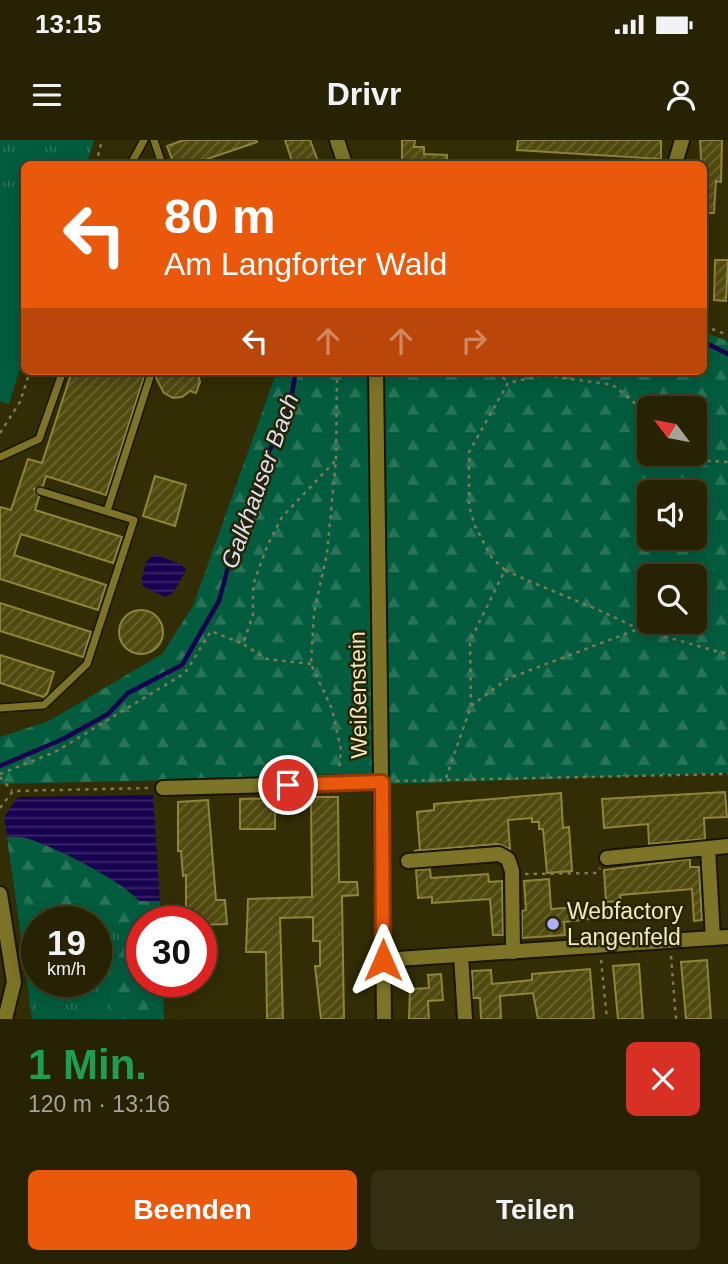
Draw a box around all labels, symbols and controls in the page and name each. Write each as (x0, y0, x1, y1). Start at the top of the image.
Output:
text: 13:15 (35, 9, 102, 39)
icon: menu (28, 76, 66, 114)
text: Drivr (327, 76, 401, 112)
icon: person (662, 76, 700, 114)
icon: left (49, 189, 140, 280)
text: 80 m (164, 189, 276, 243)
text: Am Langforter Wald (164, 246, 447, 282)
icon: left (236, 322, 274, 360)
icon: ahead (309, 322, 347, 360)
icon: ahead (382, 322, 420, 360)
icon: right (455, 322, 493, 360)
water label: Galkhauser Bach (215, 390, 304, 572)
north arrow (637, 396, 707, 466)
map controls (637, 396, 707, 634)
button: sound (637, 480, 707, 550)
button: search (637, 564, 707, 634)
street label: Weißenstein (344, 631, 372, 759)
pin (258, 755, 318, 815)
icon: arrive (269, 766, 307, 804)
place label: Webfactory Langenfeld (567, 898, 683, 950)
speed limit sign: 30 (126, 906, 217, 997)
marker: Webfactory Langenfeld (545, 916, 561, 932)
text: 19 (47, 923, 86, 962)
position arrow (346, 923, 420, 997)
text: km/h (47, 959, 86, 979)
text: 1 Min. (28, 1041, 147, 1088)
button: close (626, 1042, 700, 1116)
text: 120 m · 13:16 (28, 1091, 170, 1117)
button: Beenden (28, 1170, 357, 1250)
button: Teilen (371, 1170, 700, 1250)

